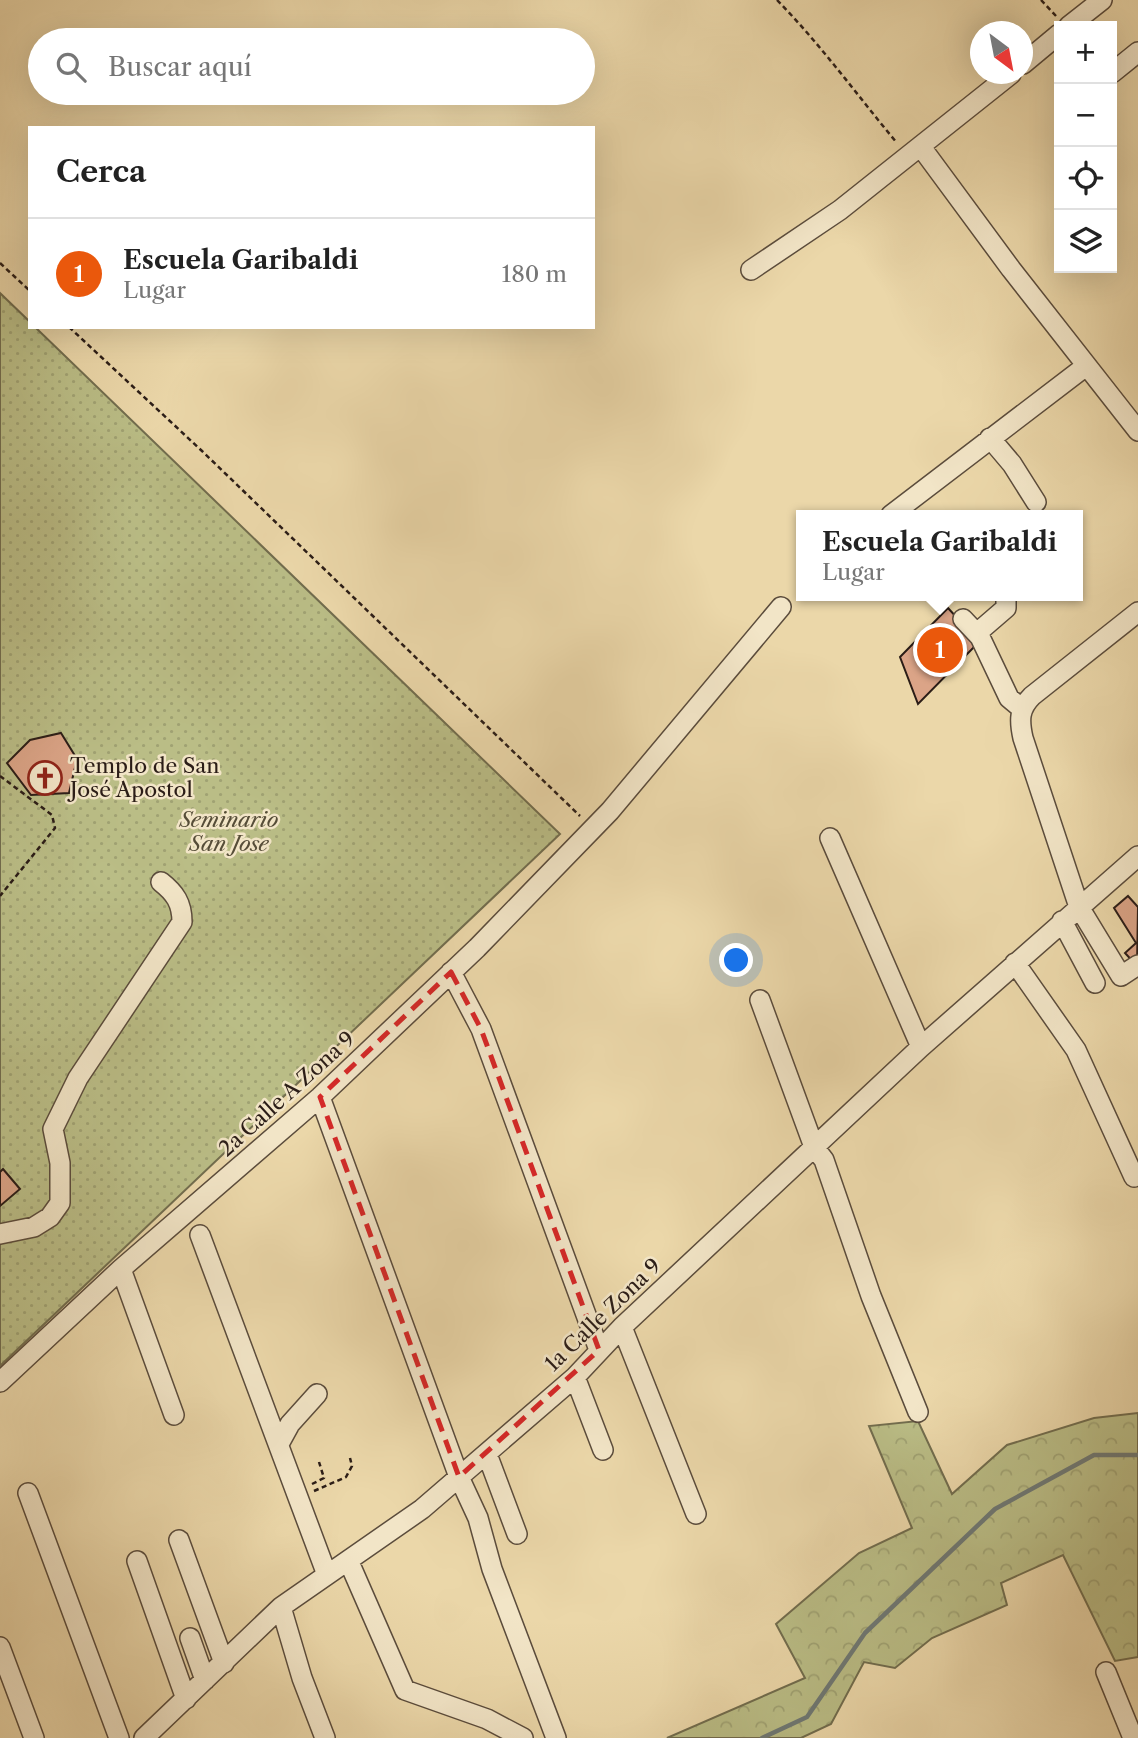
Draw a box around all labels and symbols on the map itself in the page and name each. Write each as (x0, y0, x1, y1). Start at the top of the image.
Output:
north arrow (970, 21, 1033, 84)
pin: 1 (917, 624, 963, 676)
place label: Templo de San José Apostol (67, 753, 220, 802)
church icon: Templo de San José Apostol (26, 759, 64, 797)
park label: Seminario San Jose (178, 807, 279, 856)
your location (719, 943, 753, 977)
street label: 2a Calle A Zona 9 (214, 1026, 360, 1161)
street label: 1a Calle Zona 9 (540, 1253, 666, 1376)

